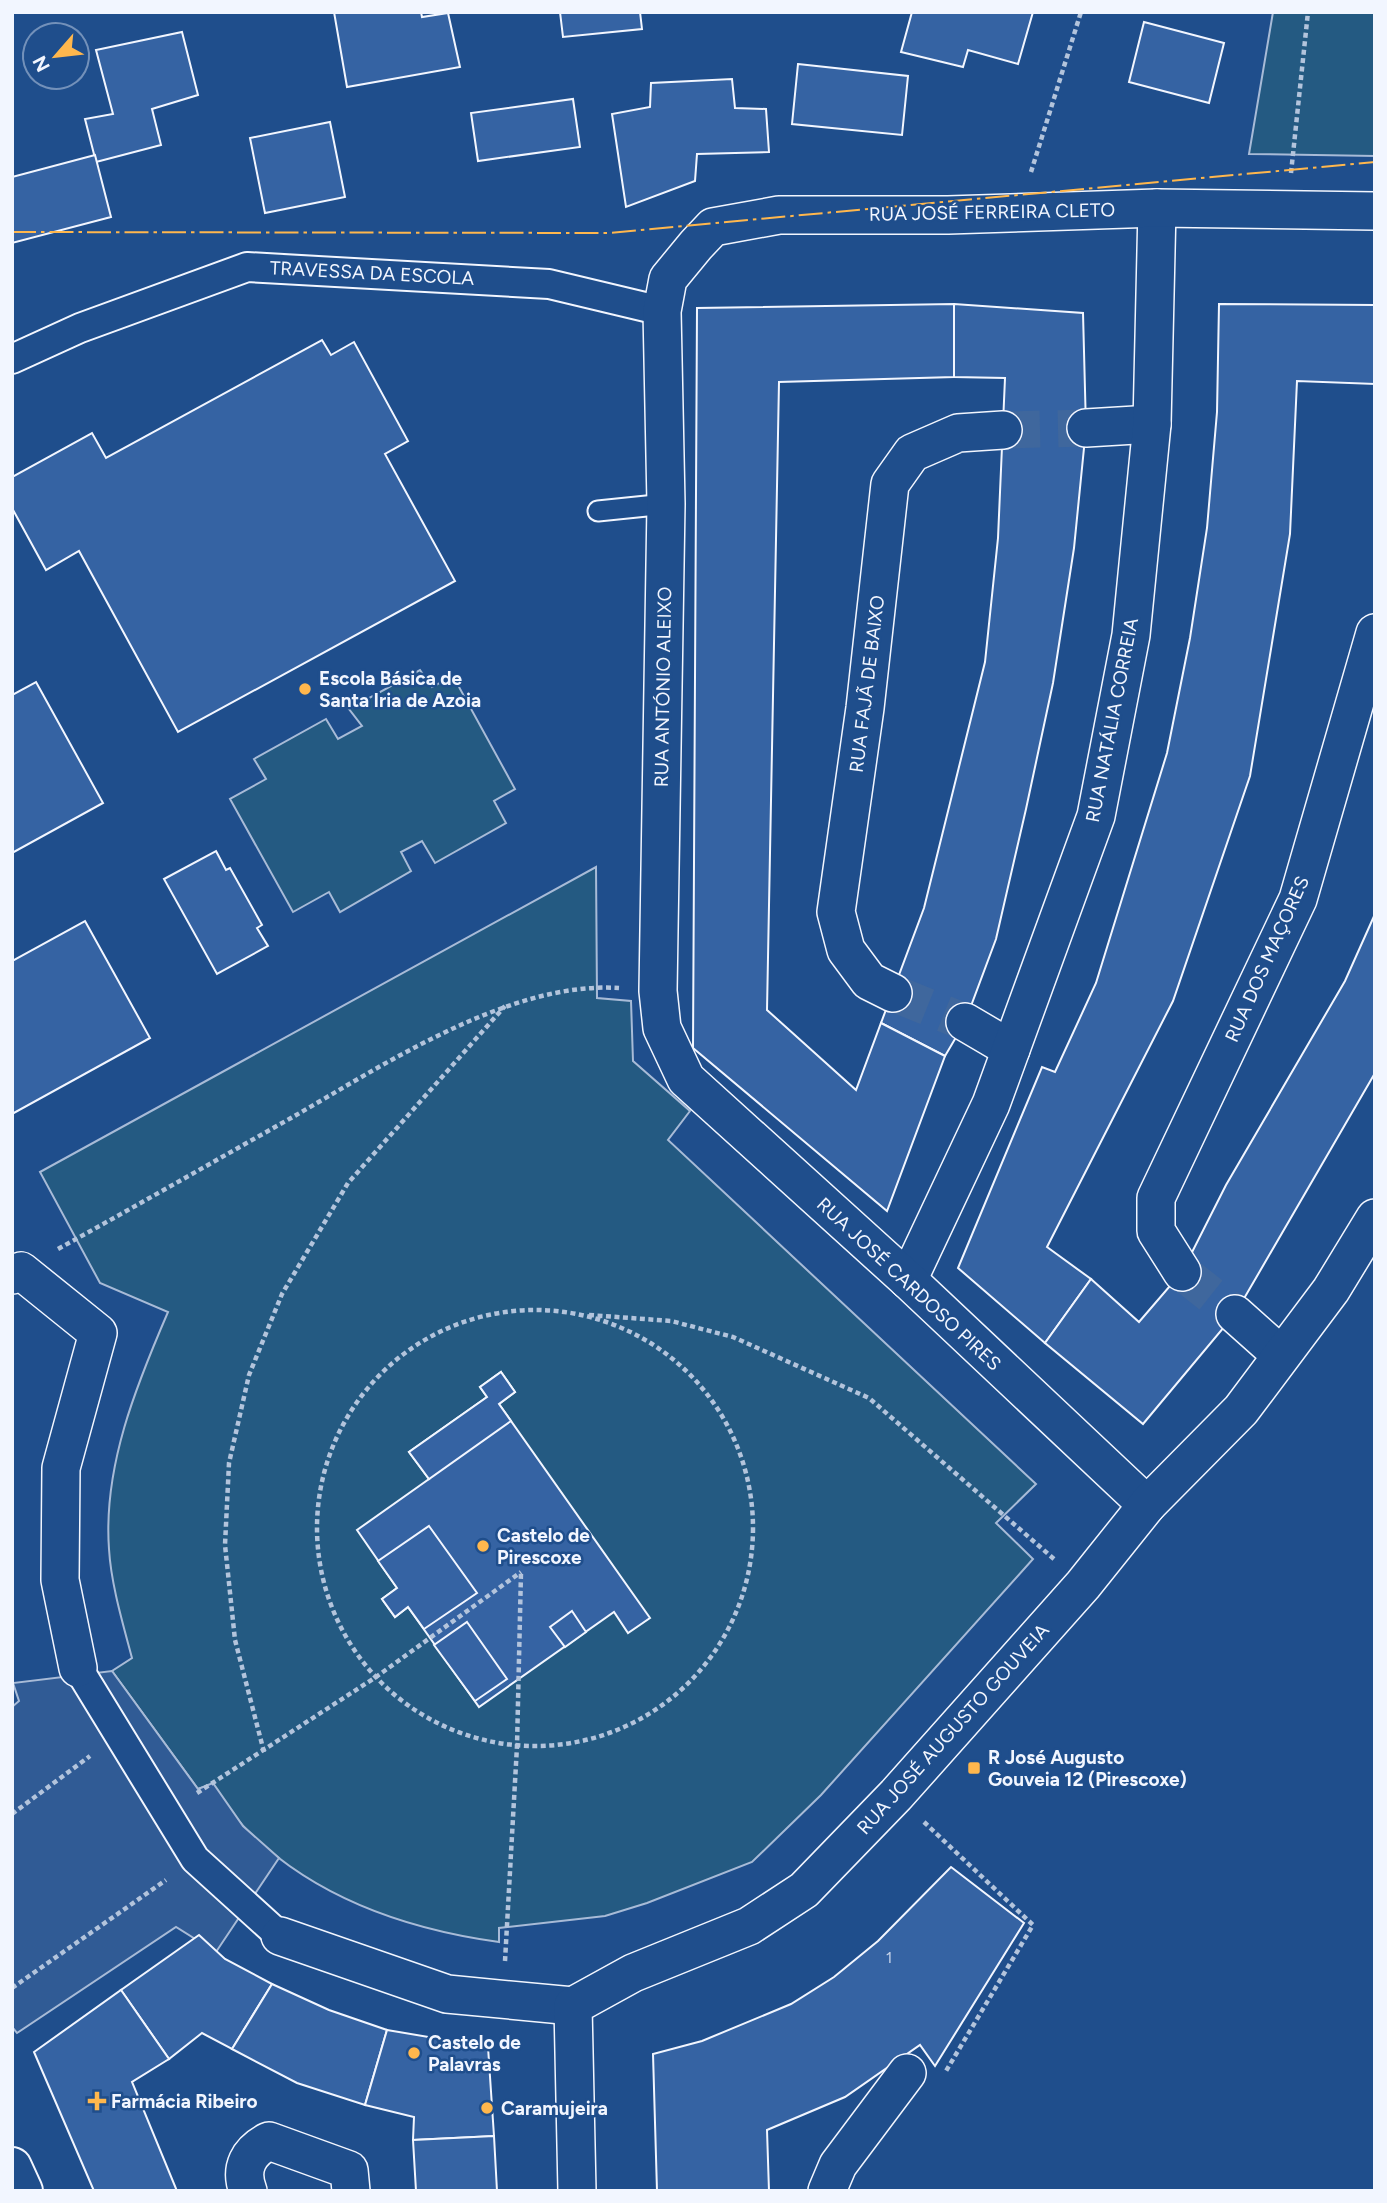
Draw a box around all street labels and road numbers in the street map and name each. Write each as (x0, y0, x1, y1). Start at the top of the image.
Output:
street label: RUA JOSÉ FERREIRA CLETO (869, 198, 1115, 226)
street label: TRAVESSA DA ESCOLA (269, 256, 475, 290)
street label: RUA ANTÓNIO ALEIXO (650, 587, 676, 787)
street label: RUA FAJÃ DE BAIXO (845, 594, 889, 774)
street label: RUA NATÁLIA CORREIA (1081, 616, 1143, 824)
street label: RUA DOS MAÇORES (1220, 872, 1314, 1046)
street label: RUA JOSÉ CARDOSO PIRES (812, 1193, 1006, 1375)
street label: RUA JOSÉ AUGUSTO GOUVEIA (852, 1619, 1054, 1839)

